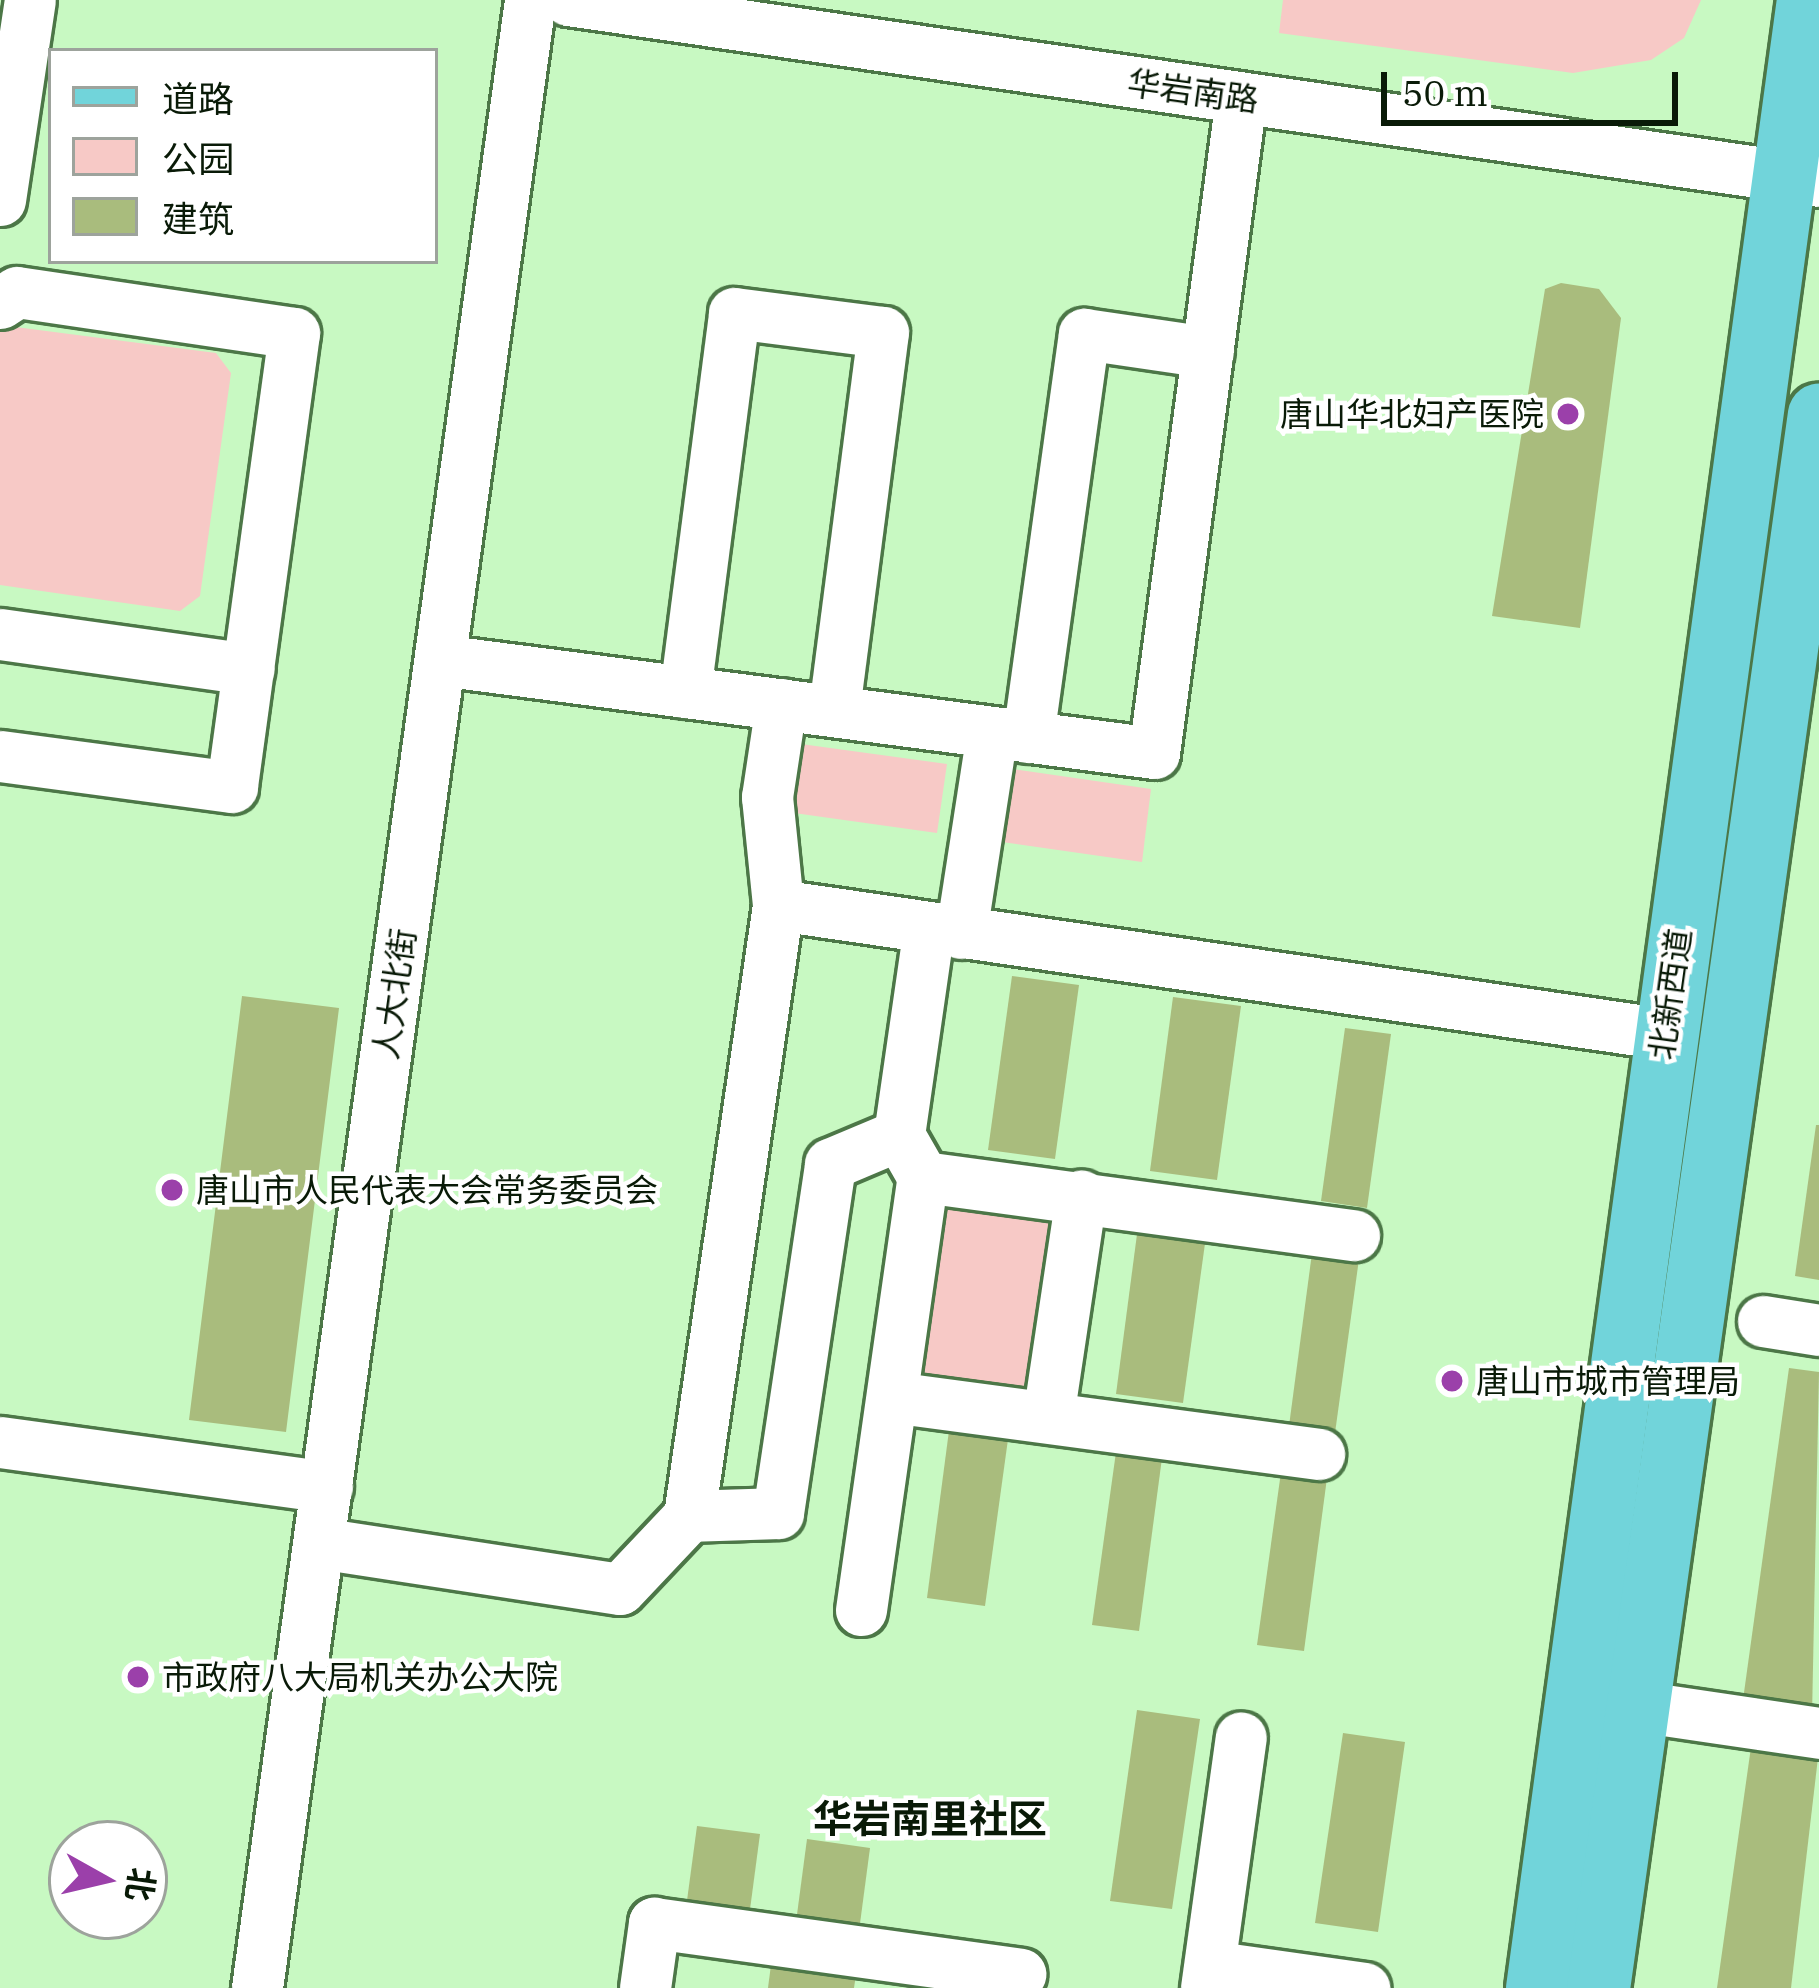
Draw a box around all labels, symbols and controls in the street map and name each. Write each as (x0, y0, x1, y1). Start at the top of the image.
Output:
legend (48, 48, 438, 264)
scale bar (1387, 48, 1684, 122)
street label: 华岩南路 (1125, 62, 1261, 120)
text: 50 m (1402, 69, 1488, 116)
text: 道路 (162, 75, 234, 122)
text: 公园 (162, 135, 234, 182)
text: 建筑 (162, 195, 234, 242)
place label: 唐山华北妇产医院 (1280, 394, 1544, 434)
marker: 唐山华北妇产医院 (1555, 401, 1581, 427)
street label: 人大北街 (365, 926, 423, 1062)
street label: 北新西道 (1641, 926, 1699, 1062)
place label: 唐山市人民代表大会常务委员会 (196, 1170, 658, 1210)
marker: 唐山市人民代表大会常务委员会 (159, 1177, 185, 1203)
place label: 唐山市城市管理局 (1476, 1361, 1740, 1401)
marker: 唐山市城市管理局 (1439, 1368, 1465, 1394)
place label: 市政府八大局机关办公大院 (162, 1657, 558, 1697)
marker: 市政府八大局机关办公大院 (125, 1664, 151, 1690)
district label: 华岩南里社区 (813, 1796, 1047, 1842)
north arrow (48, 1820, 168, 1940)
text: 北 (118, 1865, 165, 1904)

